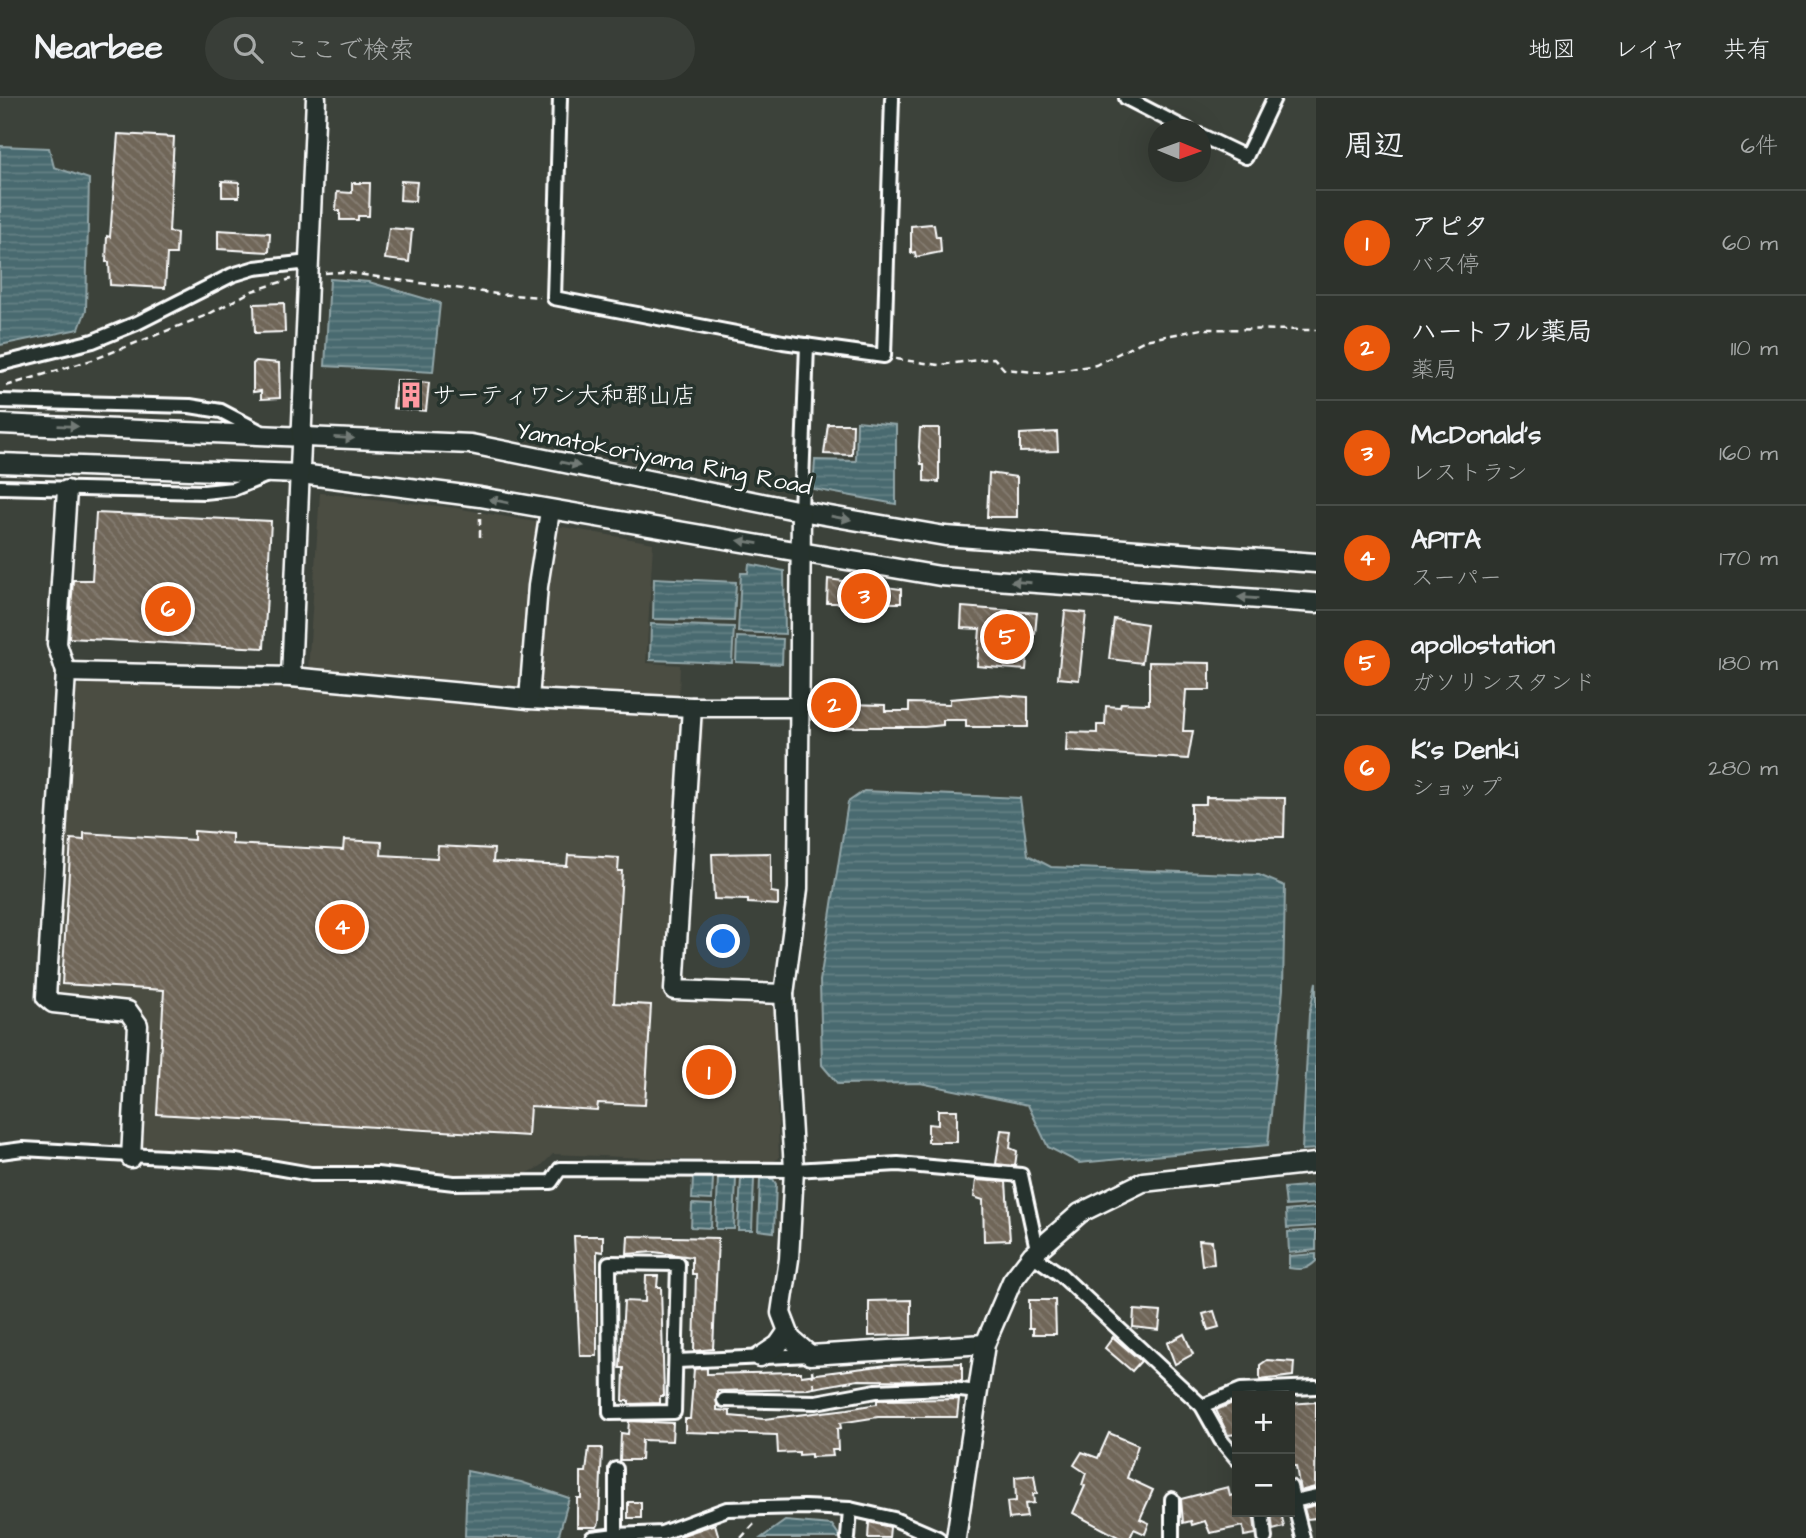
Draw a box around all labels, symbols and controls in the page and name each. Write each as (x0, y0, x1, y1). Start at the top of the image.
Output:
search box (205, 17, 695, 80)
text: Nearbee (35, 25, 163, 71)
icon: search (229, 29, 267, 67)
text: ここで検索 (285, 32, 415, 68)
text: 地図 (1528, 33, 1576, 67)
text: レイヤ (1614, 33, 1685, 67)
text: 共有 (1723, 33, 1771, 67)
north arrow (1148, 119, 1211, 182)
text: 周辺 (1344, 125, 1404, 167)
text: 6件 (1741, 130, 1778, 162)
text: アピタ (1411, 209, 1489, 245)
text: 1 (1366, 227, 1368, 259)
text: 60 m (1722, 227, 1778, 259)
text: バス停 (1411, 249, 1480, 281)
text: ハートフル薬局 (1411, 314, 1592, 350)
text: 2 (1360, 332, 1374, 364)
text: 110 m (1730, 332, 1778, 364)
text: 薬局 (1411, 354, 1457, 386)
place label: サーティワン大和郡山店 (432, 379, 696, 413)
building icon: サーティワン大和郡山店 (396, 380, 426, 410)
street label: Yamatokoriyama Ring Road (513, 414, 814, 505)
text: McDonald's (1411, 417, 1541, 453)
one-way arrow (57, 420, 79, 431)
one-way arrow (334, 432, 356, 443)
text: 3 (1361, 437, 1373, 469)
text: 160 m (1719, 437, 1778, 469)
text: レストラン (1411, 457, 1528, 489)
one-way arrow (559, 459, 581, 470)
one-way arrow (488, 495, 510, 506)
one-way arrow (830, 513, 852, 524)
text: APITA (1411, 522, 1481, 558)
one-way arrow (737, 536, 759, 547)
text: 4 (1359, 542, 1375, 574)
text: 170 m (1719, 542, 1778, 574)
text: スーパー (1411, 562, 1502, 594)
pin: 3 (841, 570, 887, 622)
one-way arrow (1010, 576, 1032, 587)
pin: 6 (145, 583, 191, 635)
one-way arrow (1237, 592, 1259, 603)
pin: 5 (984, 611, 1030, 663)
text: apollostation (1411, 627, 1555, 663)
text: 5 (1359, 647, 1375, 679)
text: 180 m (1719, 647, 1778, 679)
text: ガソリンスタンド (1411, 667, 1595, 699)
pin: 2 (811, 679, 857, 731)
text: K's Denki (1411, 732, 1518, 768)
text: 6 (1360, 752, 1374, 784)
text: 280 m (1708, 752, 1778, 784)
text: ショップ (1411, 772, 1502, 804)
pin: 4 (319, 901, 365, 953)
your location (706, 924, 740, 958)
pin: 1 (686, 1046, 732, 1098)
map controls (1232, 1391, 1295, 1517)
button: + (1232, 1391, 1295, 1454)
button: − (1232, 1454, 1295, 1517)

